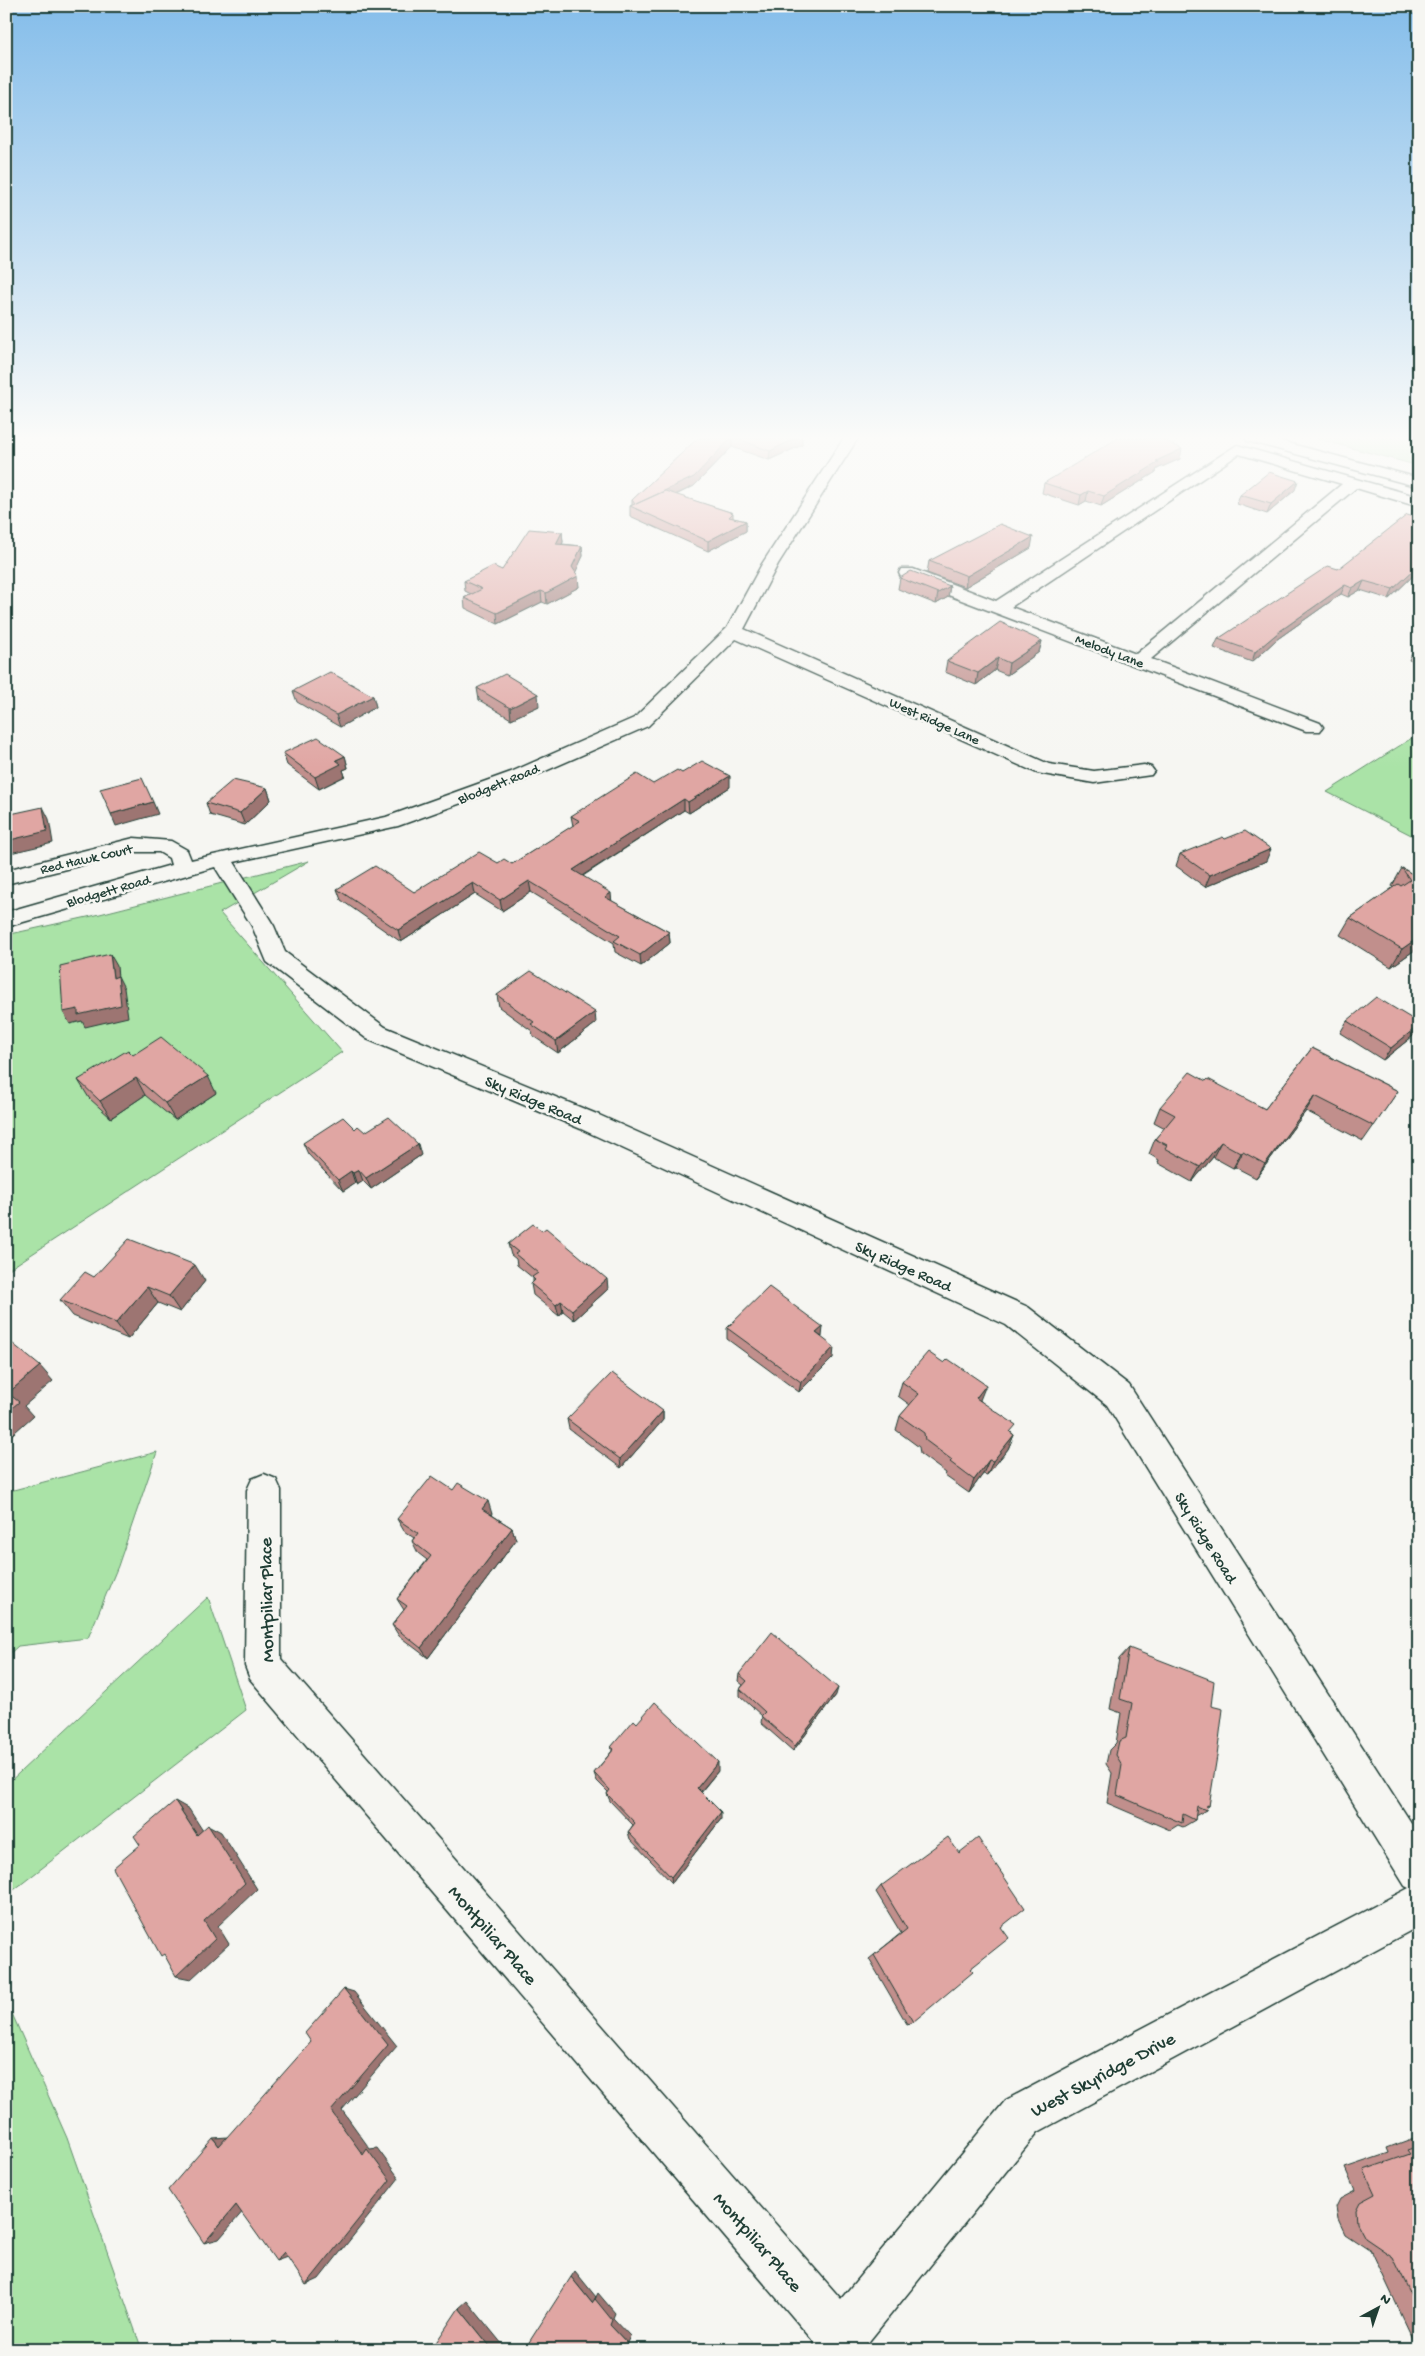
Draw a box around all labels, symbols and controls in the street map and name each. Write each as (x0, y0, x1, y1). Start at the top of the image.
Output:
street label: Melody Lane (1072, 631, 1147, 674)
street label: West Ridge Lane (886, 695, 983, 750)
street label: Blodgett Road (455, 761, 544, 810)
street label: Red Hawk Court (39, 841, 136, 879)
street label: Blodgett Road (64, 872, 154, 913)
street label: Sky Ridge Road (481, 1073, 585, 1132)
street label: Sky Ridge Road (851, 1238, 955, 1299)
street label: Sky Ridge Road (1169, 1490, 1240, 1589)
street label: Montpiliar Place (256, 1537, 281, 1663)
street label: Montpiliar Place (442, 1882, 541, 1991)
street label: West Skyridge Drive (1027, 2028, 1180, 2124)
street label: Montpiliar Place (707, 2189, 806, 2298)
north arrow (1352, 2284, 1402, 2334)
text: N (1376, 2291, 1394, 2309)

